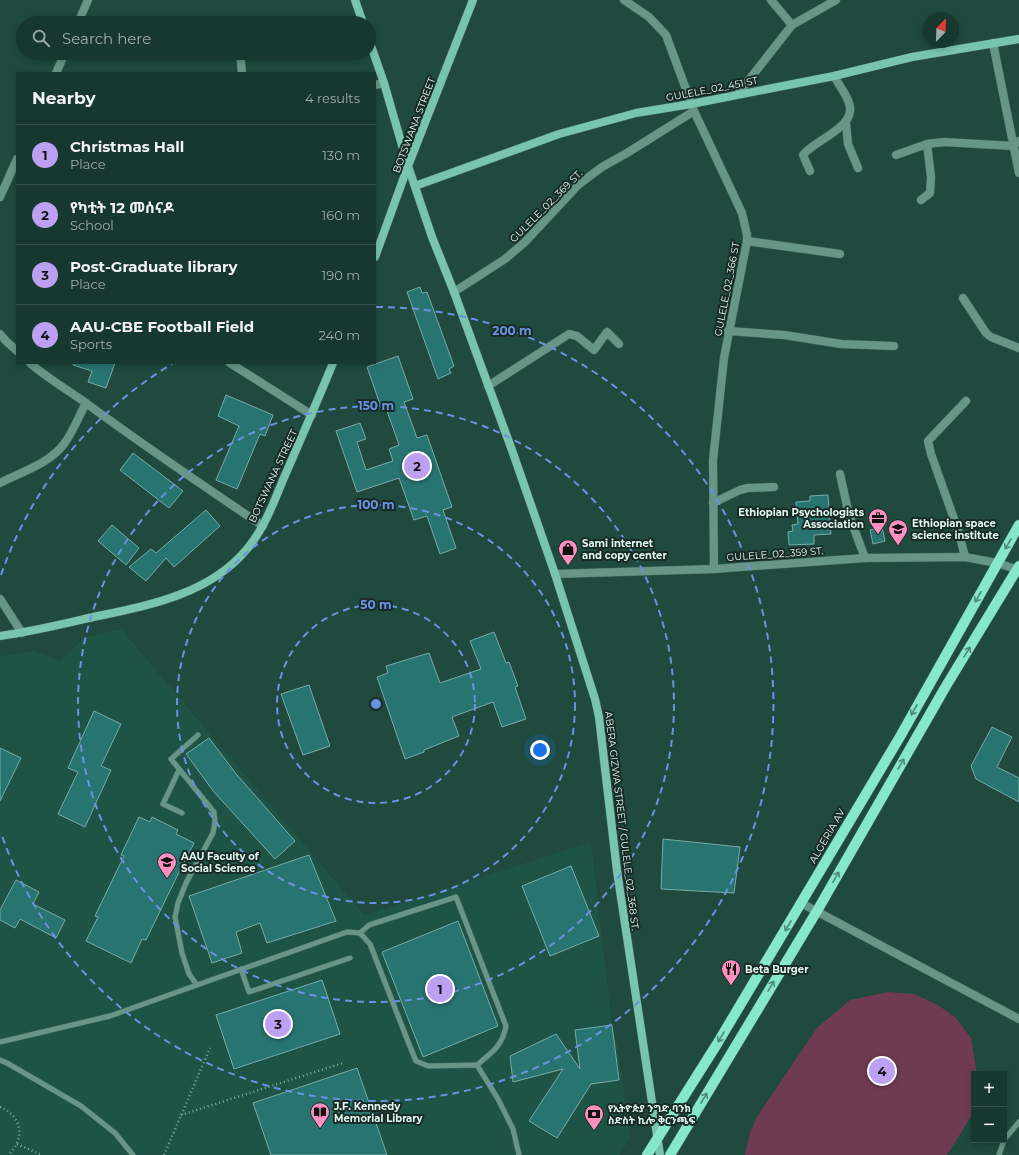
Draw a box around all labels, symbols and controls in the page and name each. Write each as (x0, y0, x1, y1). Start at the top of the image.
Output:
north arrow (923, 12, 959, 48)
search box (16, 16, 376, 60)
icon: search (30, 27, 52, 49)
text: Search here (62, 29, 151, 48)
street label: GULELE_02_451 ST (665, 74, 759, 104)
street label: BOTSWANA STREET (390, 75, 438, 175)
text: Nearby (32, 88, 96, 108)
text: 4 results (305, 90, 360, 106)
text: Christmas Hall (70, 137, 184, 156)
text: 1 (42, 147, 48, 163)
text: 130 m (322, 147, 360, 163)
text: Place (70, 156, 106, 172)
street label: GULELE_02_369 ST. (507, 167, 585, 245)
text: የካቲት 12 መሰናዶ (70, 198, 174, 217)
text: 2 (41, 207, 49, 223)
text: 160 m (322, 207, 360, 223)
text: School (70, 217, 114, 233)
street label: GULELE_02_366 ST (711, 240, 743, 337)
text: Post-Graduate library (70, 257, 237, 276)
text: 3 (41, 267, 49, 283)
text: 190 m (322, 267, 360, 283)
text: Place (70, 276, 106, 292)
text: AAU-CBE Football Field (70, 317, 254, 336)
text: 200 m (492, 323, 532, 338)
text: 4 (41, 327, 49, 343)
text: 240 m (319, 327, 360, 343)
text: Sports (70, 336, 112, 352)
text: 150 m (358, 398, 394, 413)
street label: BOTSWANA STREET (246, 427, 300, 525)
pin: 2 (404, 451, 430, 481)
text: 100 m (358, 497, 394, 512)
place label: Ethiopian Psychologists Association (738, 506, 865, 531)
office icon: Ethiopian Psychologists Association (867, 507, 889, 535)
place label: Ethiopian space science institute (912, 517, 999, 542)
school or university icon: Ethiopian space science institute (887, 518, 909, 546)
place label: Sami internet and copy center (582, 537, 667, 562)
shop icon: Sami internet and copy center (557, 538, 579, 566)
one-way arrow (1003, 538, 1011, 550)
street label: GULELE_02_359 ST. (726, 544, 824, 564)
one-way arrow (973, 591, 981, 603)
text: 50 m (360, 597, 392, 612)
one-way arrow (963, 646, 971, 658)
centre of rings (369, 697, 383, 711)
one-way arrow (910, 704, 918, 716)
street label: ABERA GIZWA STREET / GULELE_02_368 ST. (602, 711, 642, 931)
your location (530, 740, 550, 760)
one-way arrow (897, 758, 905, 770)
street label: ALGERIA AV (806, 806, 848, 866)
place label: AAU Faculty of Social Science (180, 850, 260, 875)
school or university icon: AAU Faculty of Social Science (156, 851, 178, 879)
one-way arrow (833, 871, 841, 883)
one-way arrow (783, 920, 791, 932)
restaurant icon: Beta Burger (720, 958, 742, 986)
place label: Beta Burger (745, 963, 809, 976)
pin: 1 (427, 974, 453, 1004)
one-way arrow (768, 980, 776, 992)
pin: 3 (265, 1009, 291, 1039)
one-way arrow (717, 1031, 725, 1042)
pin: 4 (869, 1056, 895, 1086)
map controls (971, 1071, 1007, 1143)
button: + (971, 1071, 1007, 1107)
one-way arrow (701, 1092, 709, 1104)
place label: J.F. Kennedy Memorial Library (333, 1100, 424, 1125)
library icon: J.F. Kennedy Memorial Library (309, 1101, 331, 1129)
place label: የኢትዮጵያ ንግድ ባንክ ስድስት ኪሎ ቅርንጫፍ (608, 1102, 695, 1127)
bank icon: የኢትዮጵያ ንግድ ባንክ ስድስት ኪሎ ቅርንጫፍ (583, 1103, 605, 1131)
button: − (971, 1107, 1007, 1143)

